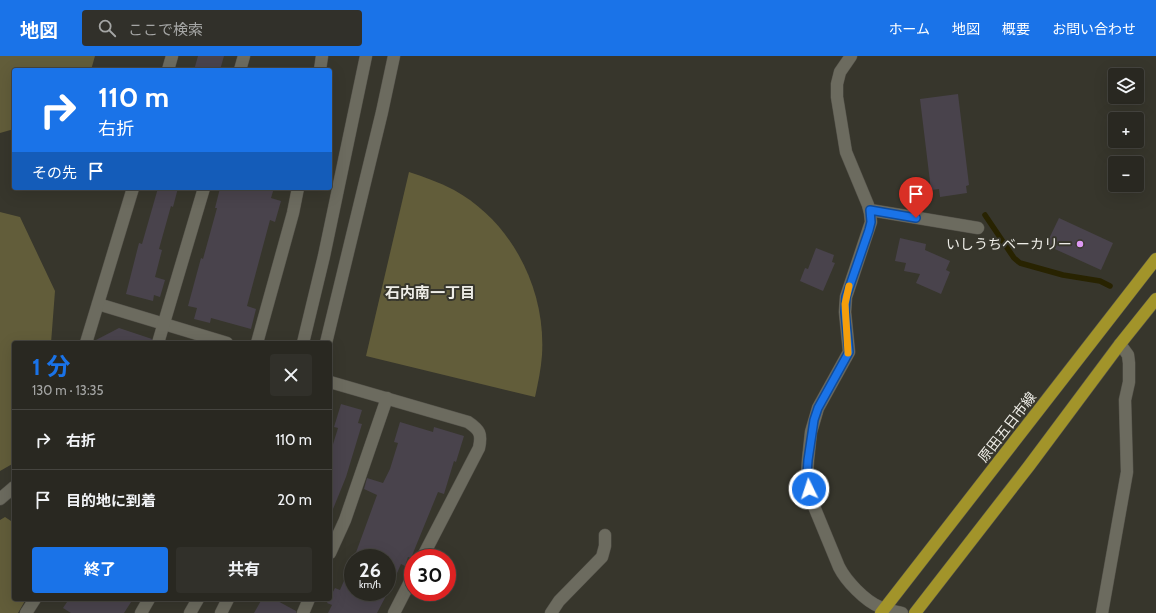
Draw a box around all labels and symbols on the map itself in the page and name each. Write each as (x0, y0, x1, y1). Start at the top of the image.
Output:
pin (899, 177, 933, 218)
place label: いしうちベーカリー (946, 235, 1072, 253)
marker: いしうちベーカリー (1075, 239, 1085, 249)
district label: 石内南一丁目 (385, 284, 475, 302)
street label: 原田五日市線 (974, 388, 1040, 466)
position arrow (788, 468, 830, 510)
speed limit sign: 30 (404, 549, 456, 601)

